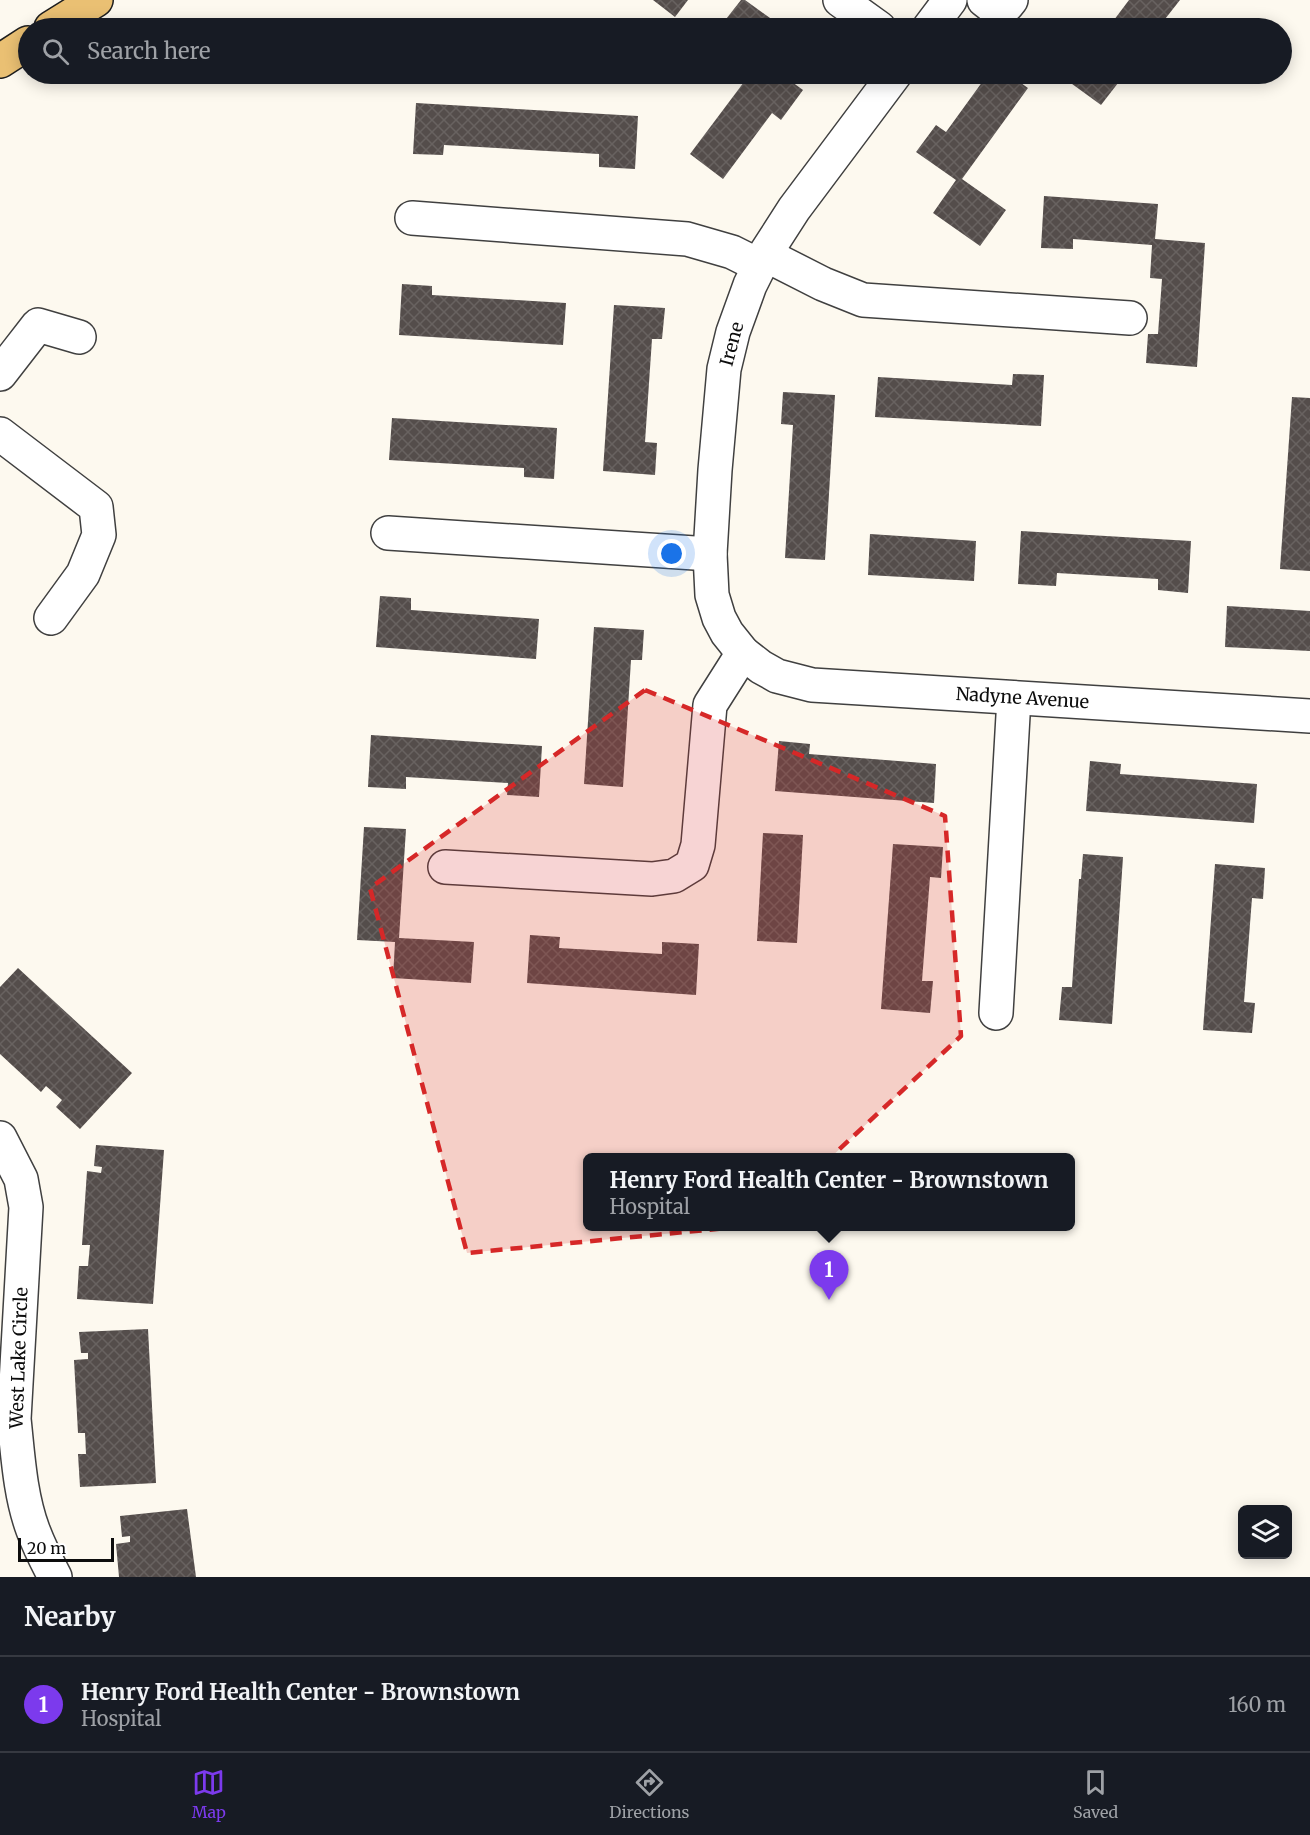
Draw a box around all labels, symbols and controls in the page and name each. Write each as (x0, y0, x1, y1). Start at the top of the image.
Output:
search box (18, 18, 1292, 84)
icon: search (39, 35, 72, 68)
text: Search here (87, 37, 210, 65)
street label: Irene (715, 319, 748, 368)
your location (657, 539, 686, 568)
street label: Nadyne Avenue (955, 682, 1090, 713)
popup (583, 1153, 1075, 1231)
text: Henry Ford Health Center - Brownstown (610, 1166, 1048, 1194)
text: Hospital (610, 1194, 690, 1219)
pin: 1 (810, 1250, 848, 1300)
street label: West Lake Circle (4, 1287, 32, 1430)
map controls (1238, 1505, 1292, 1559)
button: layers (1238, 1505, 1292, 1559)
scale bar (18, 1535, 114, 1562)
text: 20 m (27, 1538, 66, 1558)
text: Nearby (24, 1600, 116, 1633)
text: Henry Ford Health Center - Brownstown (81, 1678, 520, 1706)
text: 1 (39, 1692, 48, 1717)
text: 160 m (1228, 1692, 1286, 1717)
text: Hospital (81, 1706, 161, 1731)
tab: Map (192, 1766, 226, 1822)
tab: Directions (609, 1766, 689, 1822)
tab: Saved (1073, 1766, 1118, 1822)

